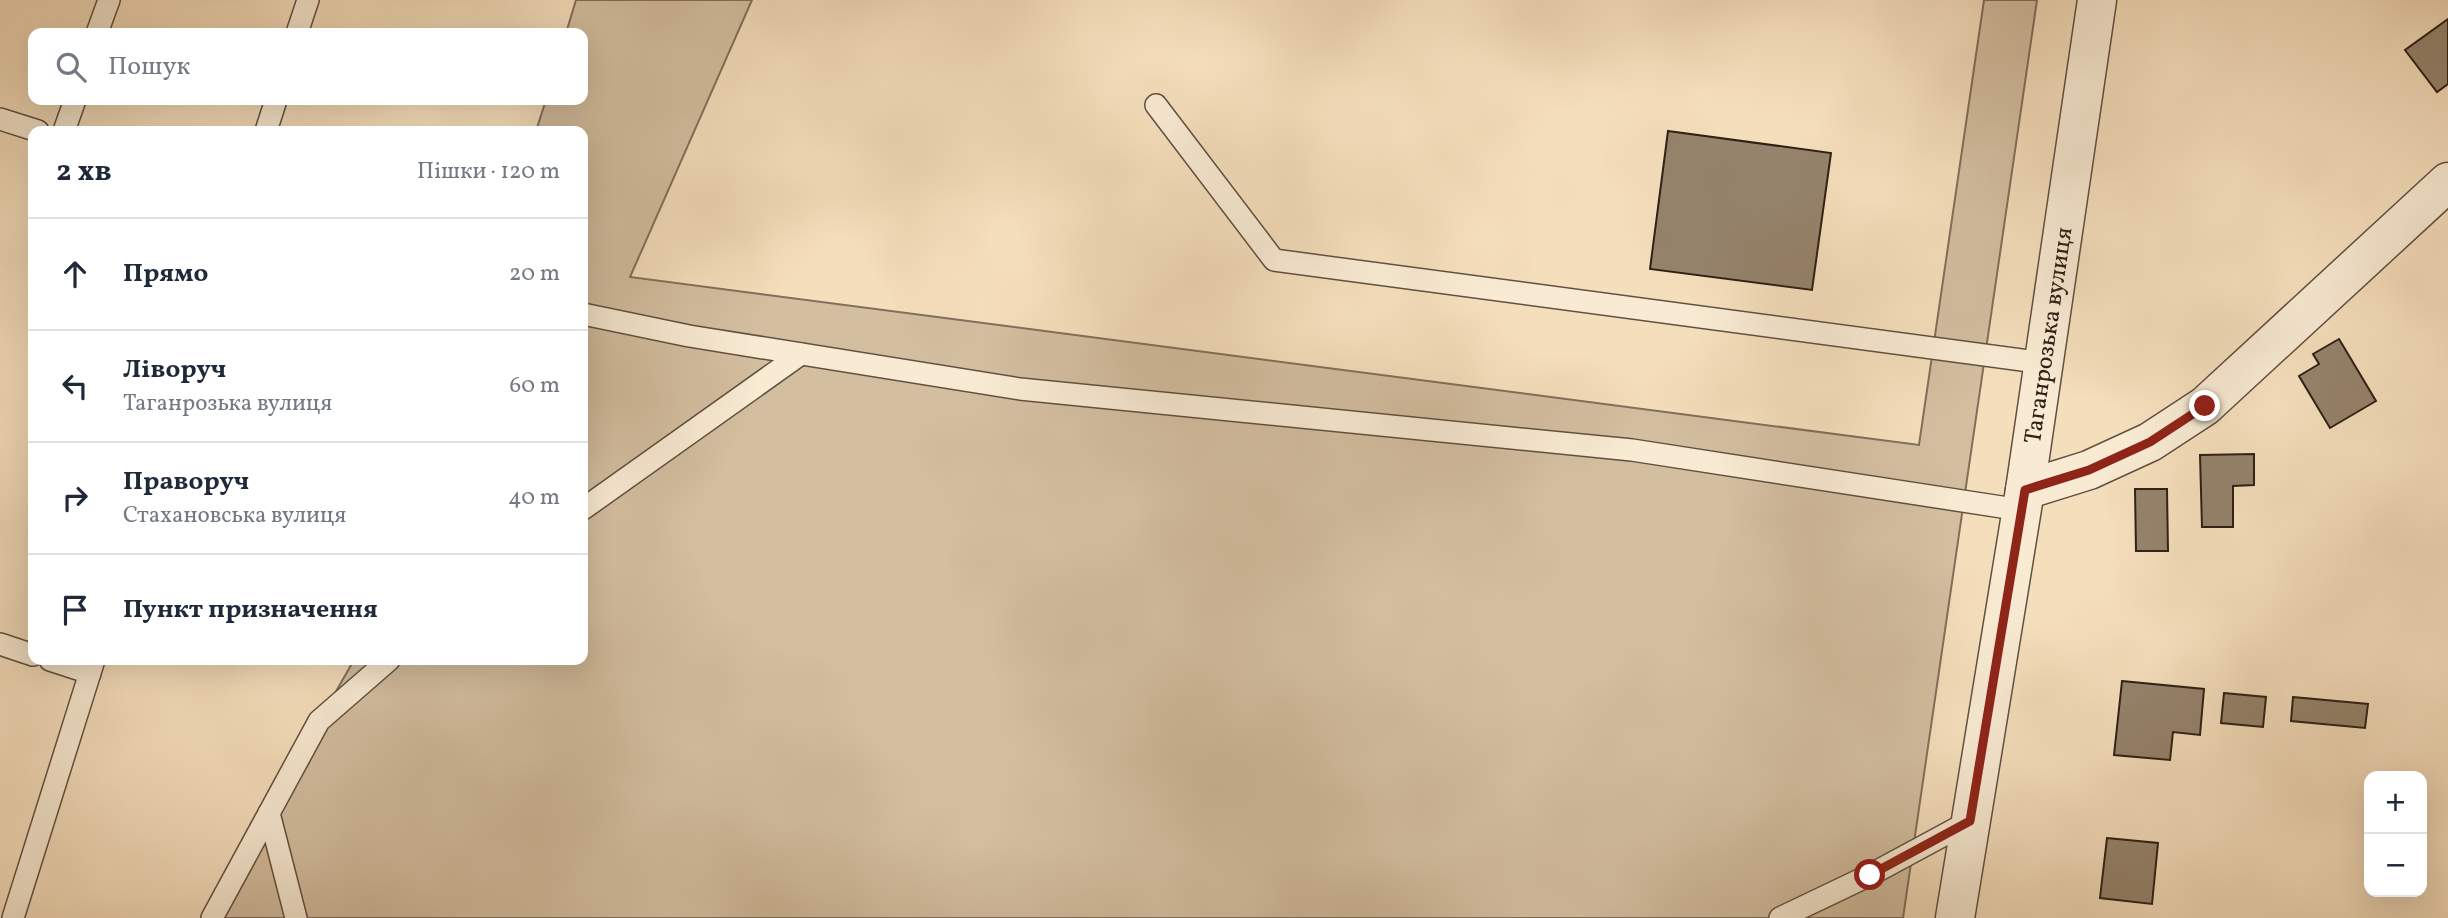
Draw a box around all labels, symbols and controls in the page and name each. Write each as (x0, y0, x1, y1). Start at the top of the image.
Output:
search box (28, 28, 588, 105)
icon: search (52, 48, 90, 86)
text: Пошук (108, 49, 190, 85)
text: 2 хв (56, 151, 112, 193)
text: Пішки · 120 m (417, 156, 560, 188)
street label: Таганрозька вулиця (2017, 225, 2082, 446)
icon: ahead (56, 255, 94, 293)
text: Прямо (123, 256, 208, 292)
text: 20 m (509, 258, 560, 290)
text: Ліворуч (123, 352, 226, 388)
icon: left (56, 367, 94, 405)
text: 60 m (510, 370, 560, 402)
text: Таганрозька вулиця (123, 388, 332, 420)
route end (2189, 390, 2220, 421)
text: Праворуч (123, 464, 249, 500)
icon: right (56, 479, 94, 517)
text: 40 m (508, 482, 560, 514)
text: Стахановська вулиця (123, 500, 346, 532)
icon: arrive (56, 591, 94, 629)
text: Пункт призначення (123, 592, 378, 628)
map controls (2364, 771, 2427, 897)
button: + (2364, 771, 2427, 834)
button: − (2364, 834, 2427, 897)
route start (1854, 859, 1885, 890)

